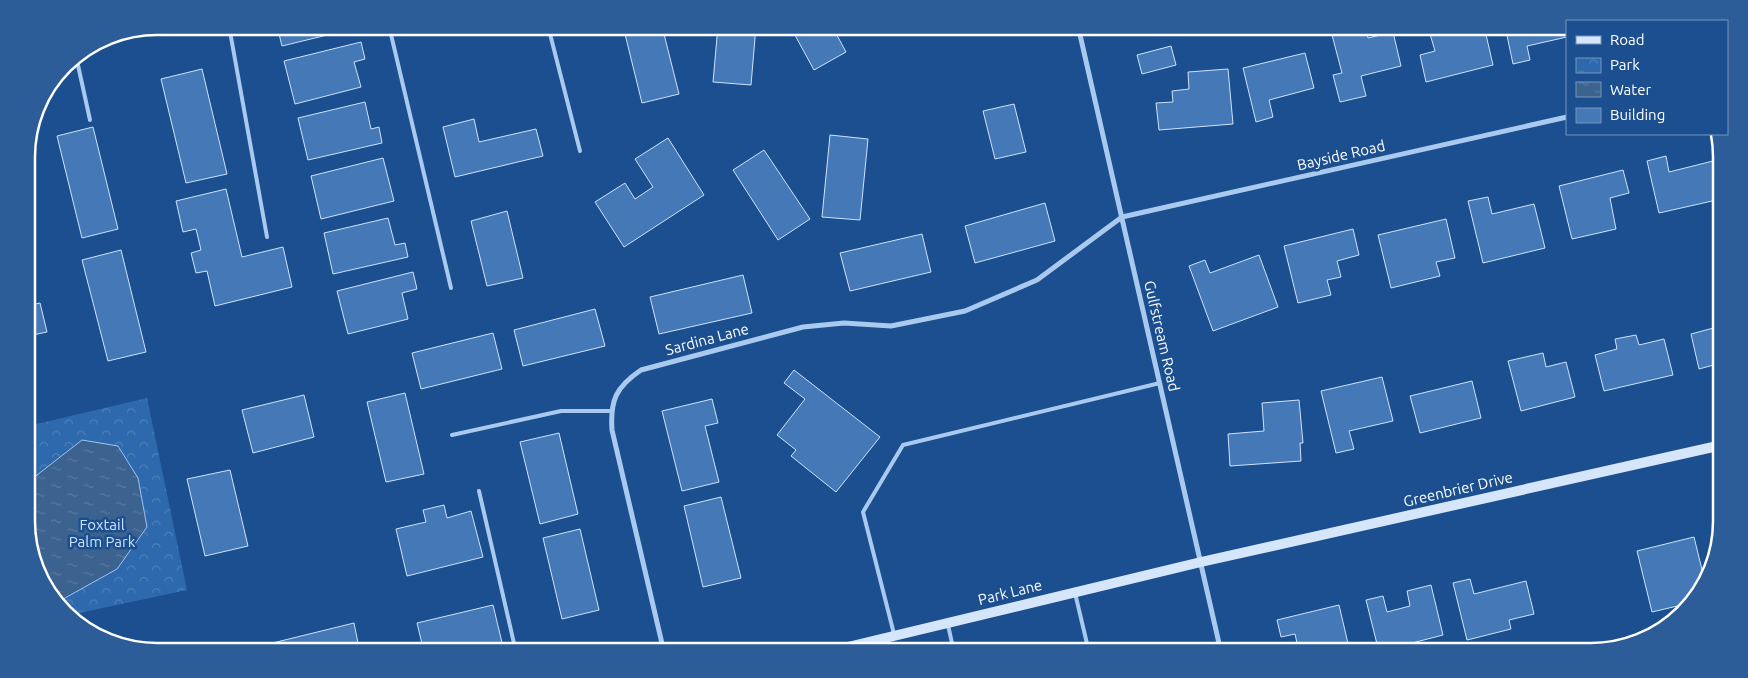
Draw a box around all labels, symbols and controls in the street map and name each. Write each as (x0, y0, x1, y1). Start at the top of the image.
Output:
legend (1566, 20, 1728, 135)
text: Road (1610, 31, 1645, 48)
text: Park (1610, 56, 1640, 73)
text: Water (1610, 81, 1651, 98)
text: Building (1610, 106, 1665, 123)
street label: Bayside Road (1295, 137, 1387, 173)
street label: Gulfstream Road (1141, 279, 1183, 393)
street label: Sardina Lane (663, 320, 751, 358)
street label: Greenbrier Drive (1402, 468, 1514, 510)
park label: Foxtail Palm Park (69, 516, 136, 550)
street label: Park Lane (976, 576, 1044, 608)

